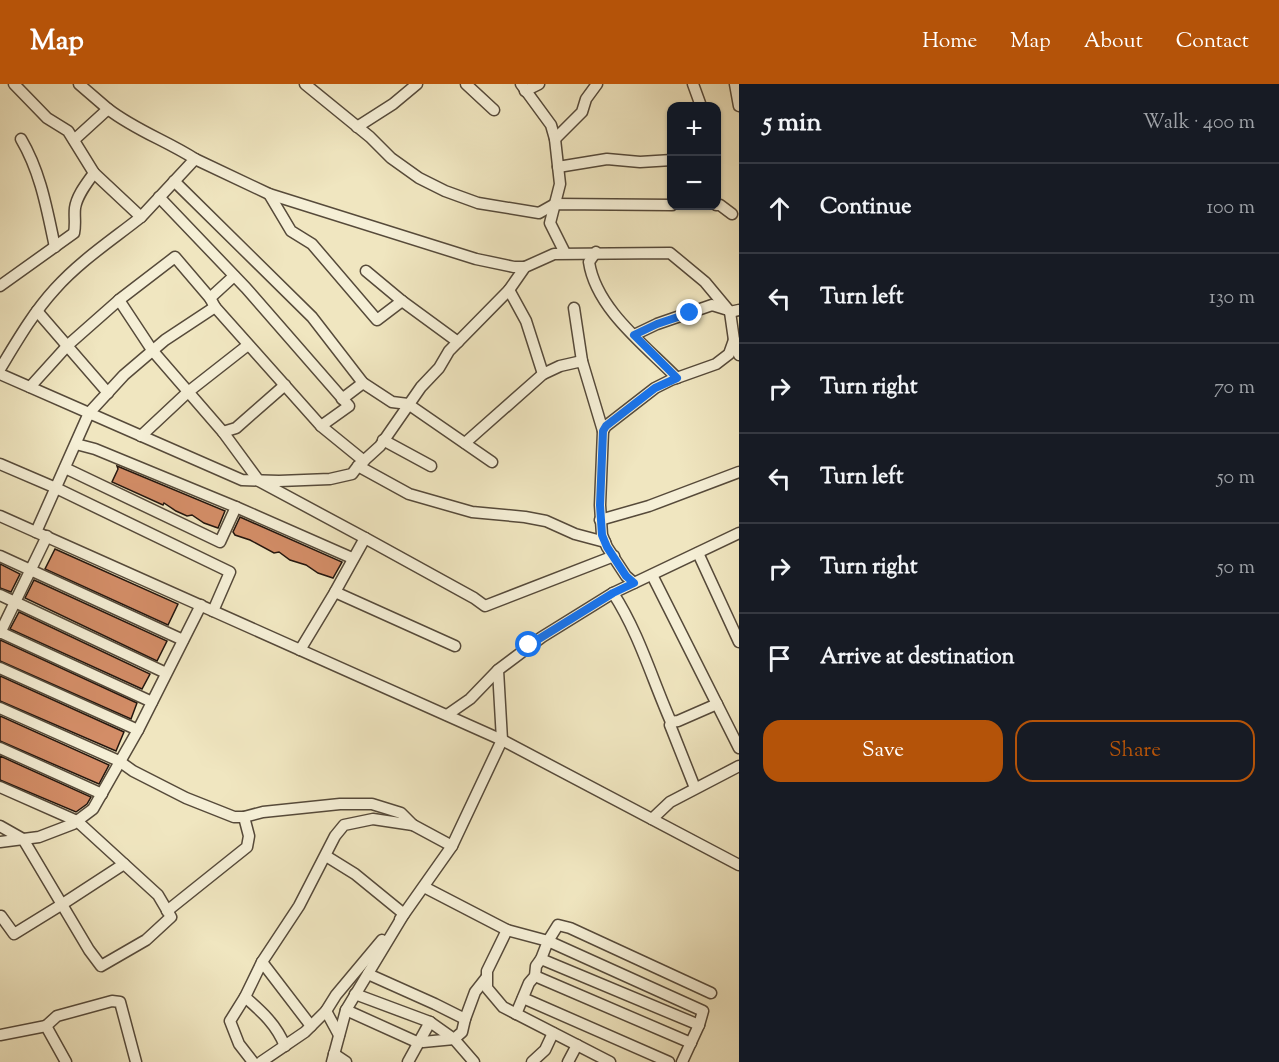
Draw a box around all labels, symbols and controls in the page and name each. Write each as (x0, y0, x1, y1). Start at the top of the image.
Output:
text: Map (30, 22, 84, 62)
text: Home (922, 27, 977, 57)
text: Map (1010, 27, 1051, 57)
text: About (1084, 27, 1143, 57)
text: Contact (1176, 27, 1249, 57)
map controls (667, 102, 721, 210)
button: + (667, 102, 721, 156)
text: 5 min (763, 105, 822, 142)
text: Walk · 400 m (1143, 109, 1255, 138)
button: − (667, 156, 721, 210)
icon: ahead (763, 192, 796, 225)
text: Continue (820, 192, 911, 224)
text: 100 m (1206, 194, 1255, 223)
icon: left (763, 282, 796, 315)
text: Turn left (820, 282, 903, 314)
text: 130 m (1209, 284, 1255, 313)
route end (676, 299, 702, 325)
icon: right (763, 372, 796, 405)
text: Turn right (820, 372, 917, 404)
text: 70 m (1214, 374, 1255, 403)
icon: left (763, 462, 796, 495)
text: Turn left (820, 462, 903, 494)
text: 50 m (1217, 464, 1255, 493)
icon: right (763, 552, 796, 585)
text: Turn right (820, 552, 917, 584)
text: 50 m (1217, 554, 1255, 583)
route start (515, 631, 541, 657)
icon: arrive (763, 642, 796, 675)
text: Arrive at destination (820, 642, 1015, 674)
button: Save (763, 720, 1003, 782)
button: Share (1015, 720, 1255, 782)

